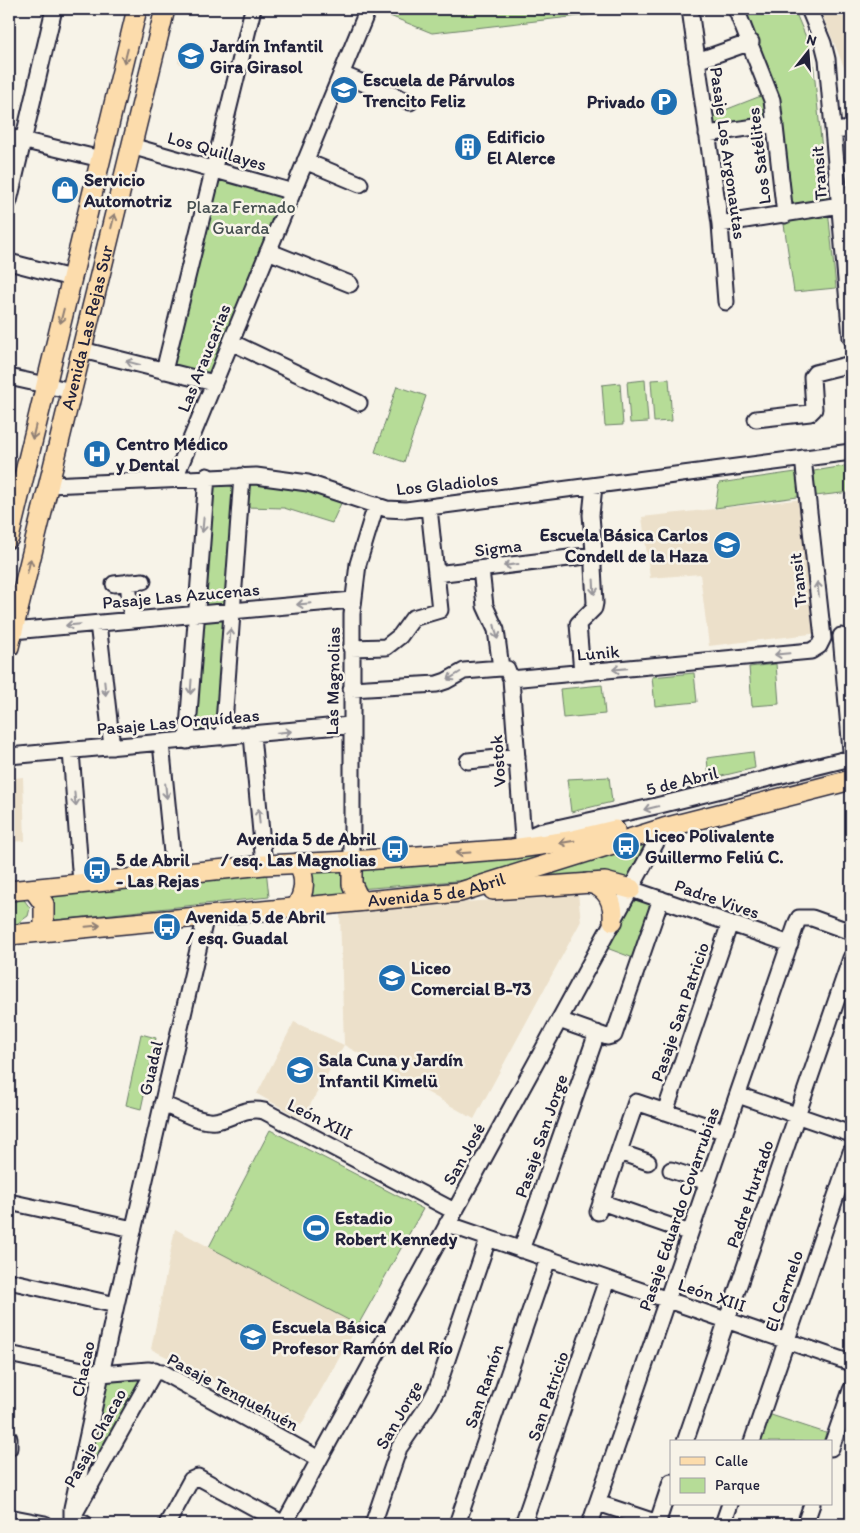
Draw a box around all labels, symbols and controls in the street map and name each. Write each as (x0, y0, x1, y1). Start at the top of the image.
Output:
north arrow (782, 28, 832, 78)
text: N (805, 31, 819, 50)
place label: Jardín Infantil Gira Girasol (209, 35, 324, 78)
school or university icon: Jardín Infantil Gira Girasol (176, 41, 206, 71)
one-way arrow (120, 48, 130, 64)
street label: Pasaje Los Argonautas (705, 65, 751, 241)
place label: Escuela de Párvulos Trencito Feliz (362, 69, 515, 112)
school or university icon: Escuela de Párvulos Trencito Feliz (329, 75, 359, 105)
parking icon: Privado (649, 87, 679, 117)
place label: Privado (587, 91, 645, 113)
street label: Los Satélites (742, 106, 776, 206)
street label: Los Quillayes (165, 126, 269, 176)
place label: Edificio El Alerce (487, 126, 556, 169)
building icon: Edificio El Alerce (453, 132, 483, 162)
street label: Transit (806, 145, 832, 201)
place label: Servicio Automotriz (83, 169, 172, 212)
shop icon: Servicio Automotriz (50, 175, 80, 205)
park label: Plaza Fernado Guarda (186, 196, 296, 239)
one-way arrow (109, 214, 118, 230)
street label: Avenida Las Rejas Sur (56, 242, 118, 412)
street label: Las Araucarias (172, 301, 236, 415)
one-way arrow (56, 307, 66, 323)
one-way arrow (125, 357, 141, 367)
one-way arrow (29, 424, 38, 440)
place label: Centro Médico y Dental (116, 433, 228, 476)
hospital icon: Centro Médico y Dental (82, 439, 112, 469)
street label: Los Gladiolos (395, 468, 499, 500)
one-way arrow (198, 517, 208, 533)
place label: Escuela Básica Carlos Condell de la Haza (540, 524, 709, 567)
school or university icon: Escuela Básica Carlos Condell de la Haza (712, 530, 742, 560)
street label: Sigma (473, 534, 523, 562)
street label: Transit (784, 552, 812, 608)
one-way arrow (25, 559, 34, 575)
one-way arrow (503, 560, 519, 570)
street label: Pasaje Las Azucenas (101, 578, 261, 614)
one-way arrow (589, 578, 598, 594)
one-way arrow (813, 582, 823, 598)
one-way arrow (297, 599, 313, 609)
one-way arrow (65, 620, 81, 630)
one-way arrow (492, 624, 501, 640)
street label: Las Magnolias (321, 626, 345, 736)
one-way arrow (225, 629, 234, 645)
street label: Lunik (576, 640, 620, 666)
one-way arrow (774, 649, 790, 659)
one-way arrow (612, 664, 628, 674)
one-way arrow (448, 672, 462, 682)
one-way arrow (186, 679, 196, 695)
one-way arrow (100, 680, 110, 696)
street label: Pasaje Las Orquídeas (96, 704, 260, 740)
one-way arrow (276, 727, 292, 737)
street label: Vostok (485, 733, 511, 788)
street label: 5 de Abril (644, 761, 720, 801)
one-way arrow (161, 783, 171, 799)
one-way arrow (70, 791, 79, 807)
one-way arrow (643, 804, 659, 813)
one-way arrow (255, 808, 264, 824)
place label: Liceo Polivalente Guillermo Feliú C. (645, 825, 784, 868)
place label: Avenida 5 de Abril / esq. Las Magnolias (220, 828, 377, 871)
bus stop icon: Liceo Polivalente Guillermo Feliú C. (611, 831, 641, 861)
bus stop icon: Avenida 5 de Abril / esq. Las Magnolias (380, 834, 410, 864)
one-way arrow (559, 837, 575, 847)
one-way arrow (455, 848, 471, 857)
place label: 5 de Abril - Las Rejas (116, 849, 199, 892)
bus stop icon: 5 de Abril - Las Rejas (82, 855, 112, 885)
street label: Avenida 5 de Abril (367, 868, 508, 912)
street label: Padre Vives (672, 874, 762, 924)
place label: Avenida 5 de Abril / esq. Guadal (185, 906, 326, 949)
bus stop icon: Avenida 5 de Abril / esq. Guadal (152, 912, 182, 942)
one-way arrow (85, 921, 101, 931)
street label: Pasaje San Patricio (646, 939, 714, 1085)
place label: Liceo Comercial B-73 (411, 957, 532, 1000)
school or university icon: Liceo Comercial B-73 (377, 963, 407, 993)
street label: Guadal (134, 1038, 168, 1098)
place label: Sala Cuna y Jardín Infantil Kimelü (319, 1049, 464, 1092)
school or university icon: Sala Cuna y Jardín Infantil Kimelü (285, 1055, 315, 1085)
street label: Pasaje San Jorge (510, 1071, 572, 1201)
street label: León XIII (284, 1093, 356, 1145)
street label: Pasaje Eduardo Covarrubias (634, 1104, 724, 1314)
street label: San José (438, 1119, 490, 1189)
street label: Padre Hurtado (721, 1137, 779, 1251)
place label: Estadio Robert Kennedy (335, 1207, 458, 1250)
sports icon: Estadio Robert Kennedy (301, 1213, 331, 1243)
street label: El Carmelo (760, 1247, 808, 1335)
street label: León XIII (675, 1273, 749, 1317)
place label: Escuela Básica Profesor Ramón del Río (272, 1316, 453, 1359)
school or university icon: Escuela Básica Profesor Ramón del Río (238, 1322, 268, 1352)
street label: Chacao (66, 1339, 100, 1399)
street label: San Ramón (459, 1341, 509, 1431)
street label: Pasaje Tenquehuén (163, 1348, 303, 1436)
street label: San Patricio (522, 1348, 574, 1444)
street label: San Jorge (371, 1377, 427, 1453)
street label: Pasaje Chacao (59, 1385, 131, 1491)
legend (670, 1440, 832, 1506)
text: Calle (715, 1452, 748, 1470)
text: Parque (715, 1476, 760, 1494)

